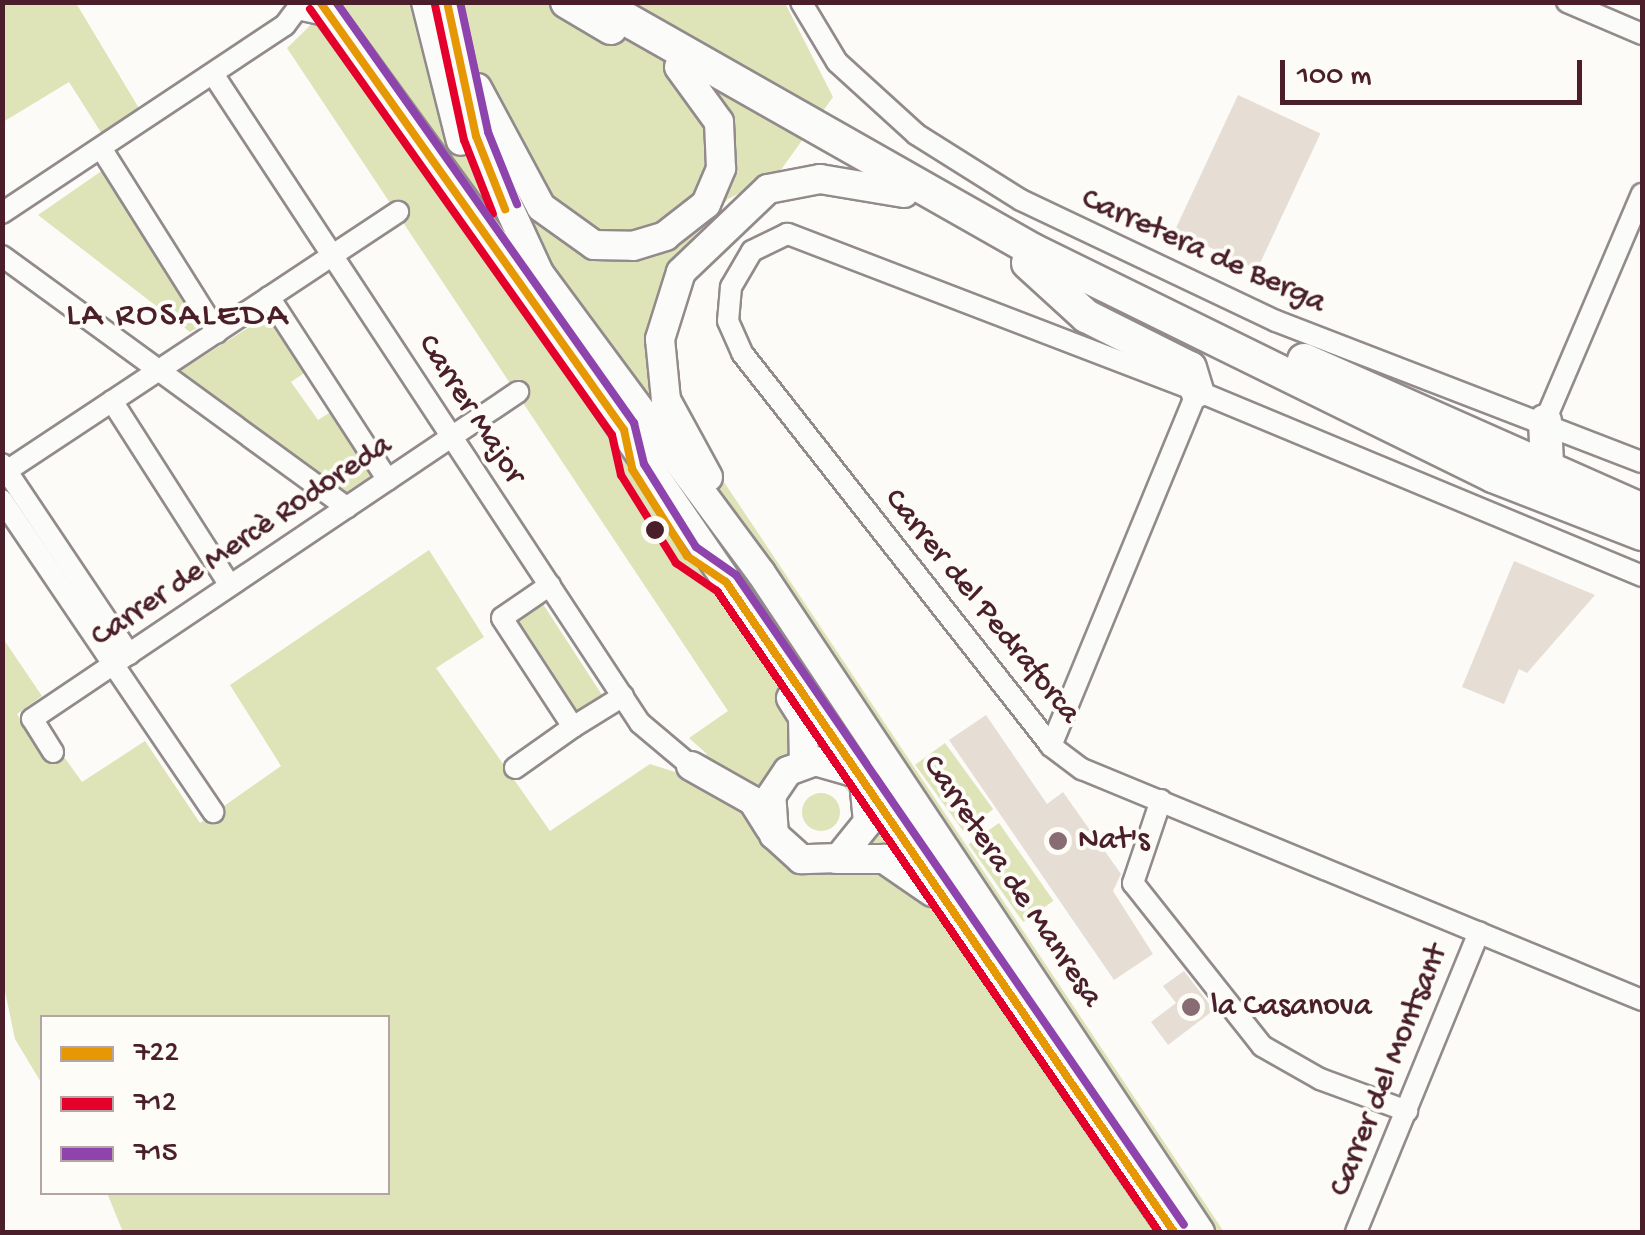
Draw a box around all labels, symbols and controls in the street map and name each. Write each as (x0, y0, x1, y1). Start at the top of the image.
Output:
scale bar (1285, 40, 1588, 102)
text: 100 m (1297, 60, 1372, 95)
street label: Carretera de Berga (1075, 181, 1331, 323)
district label: LA ROSALEDA (66, 296, 290, 338)
street label: Carrer Major (407, 328, 533, 492)
street label: Carrer de Mercè Rodoreda (84, 427, 400, 657)
street label: Carrer del Pedraforca (874, 482, 1088, 732)
unlabelled marker (645, 520, 665, 540)
street label: Carretera de Manresa (912, 749, 1110, 1015)
place label: Nat's (1078, 822, 1150, 860)
marker: Nat's (1047, 830, 1069, 852)
street label: Carrer del Montsant (1322, 940, 1458, 1202)
place label: la Casanova (1211, 988, 1372, 1026)
marker: la Casanova (1180, 996, 1202, 1018)
legend (40, 1015, 390, 1195)
text: 722 (134, 1037, 179, 1072)
text: 712 (134, 1087, 176, 1122)
text: 715 (134, 1137, 178, 1172)

